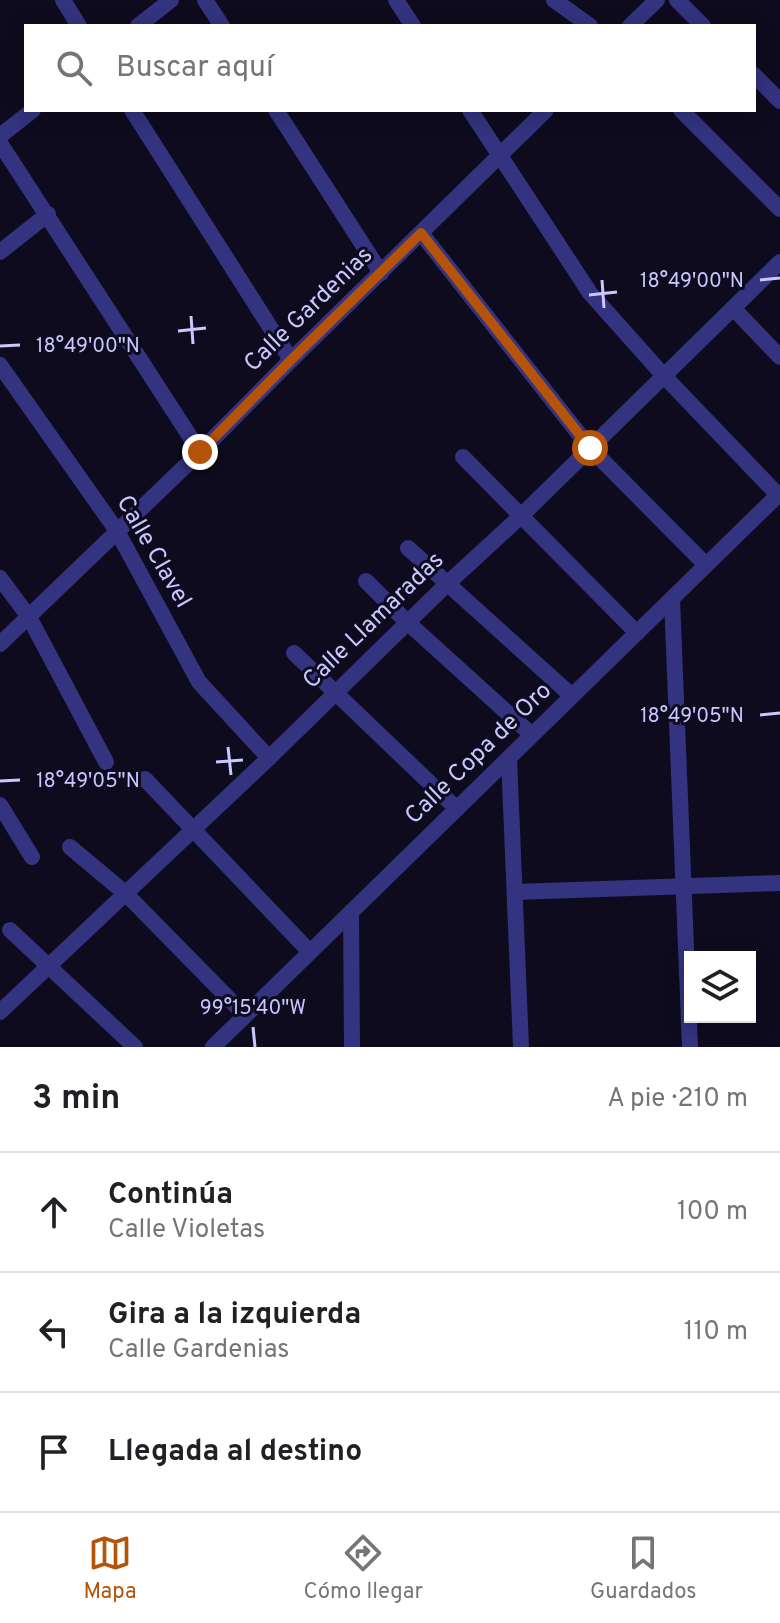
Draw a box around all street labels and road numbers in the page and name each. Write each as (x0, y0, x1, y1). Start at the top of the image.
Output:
street label: Calle Gardenias (238, 241, 380, 379)
street label: Calle Clavel (109, 490, 197, 614)
street label: Calle Llamaradas (297, 546, 451, 696)
street label: Calle Copa de Oro (399, 676, 559, 832)

